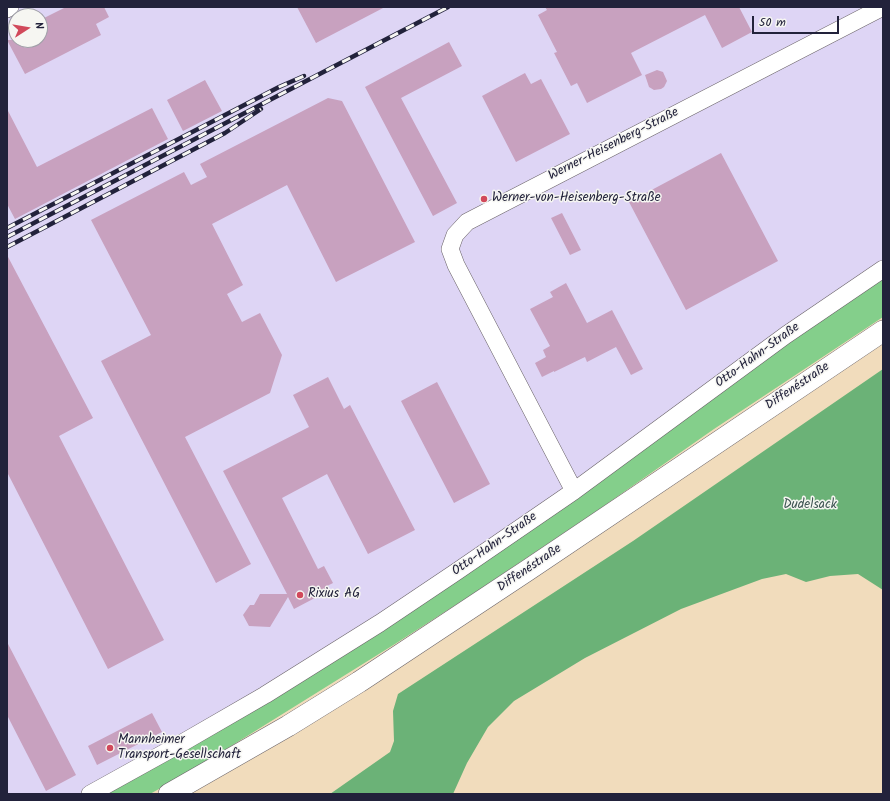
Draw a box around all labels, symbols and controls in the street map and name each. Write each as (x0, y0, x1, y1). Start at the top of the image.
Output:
north arrow (8, 8, 48, 48)
scale bar (754, 8, 841, 34)
text: 50 m (759, 13, 786, 32)
text: N (29, 20, 48, 31)
street label: Werner-Heisenberg-Straße (546, 105, 682, 185)
place label: Werner-von-Heisenberg-Straße (492, 191, 661, 207)
marker: Werner-von-Heisenberg-Straße (479, 194, 489, 204)
street label: Otto-Hahn-Straße (713, 320, 803, 392)
street label: Diffenéstraße (763, 360, 833, 414)
park label: Dudelsack (783, 498, 837, 514)
street label: Otto-Hahn-Straße (449, 510, 541, 580)
street label: Diffenéstraße (495, 542, 565, 596)
place label: Rixius AG (308, 587, 360, 603)
marker: Rixius AG (295, 590, 305, 600)
place label: Mannheimer Transport-Gesellschaft (118, 733, 241, 764)
marker: Mannheimer Transport-Gesellschaft (105, 743, 115, 753)

